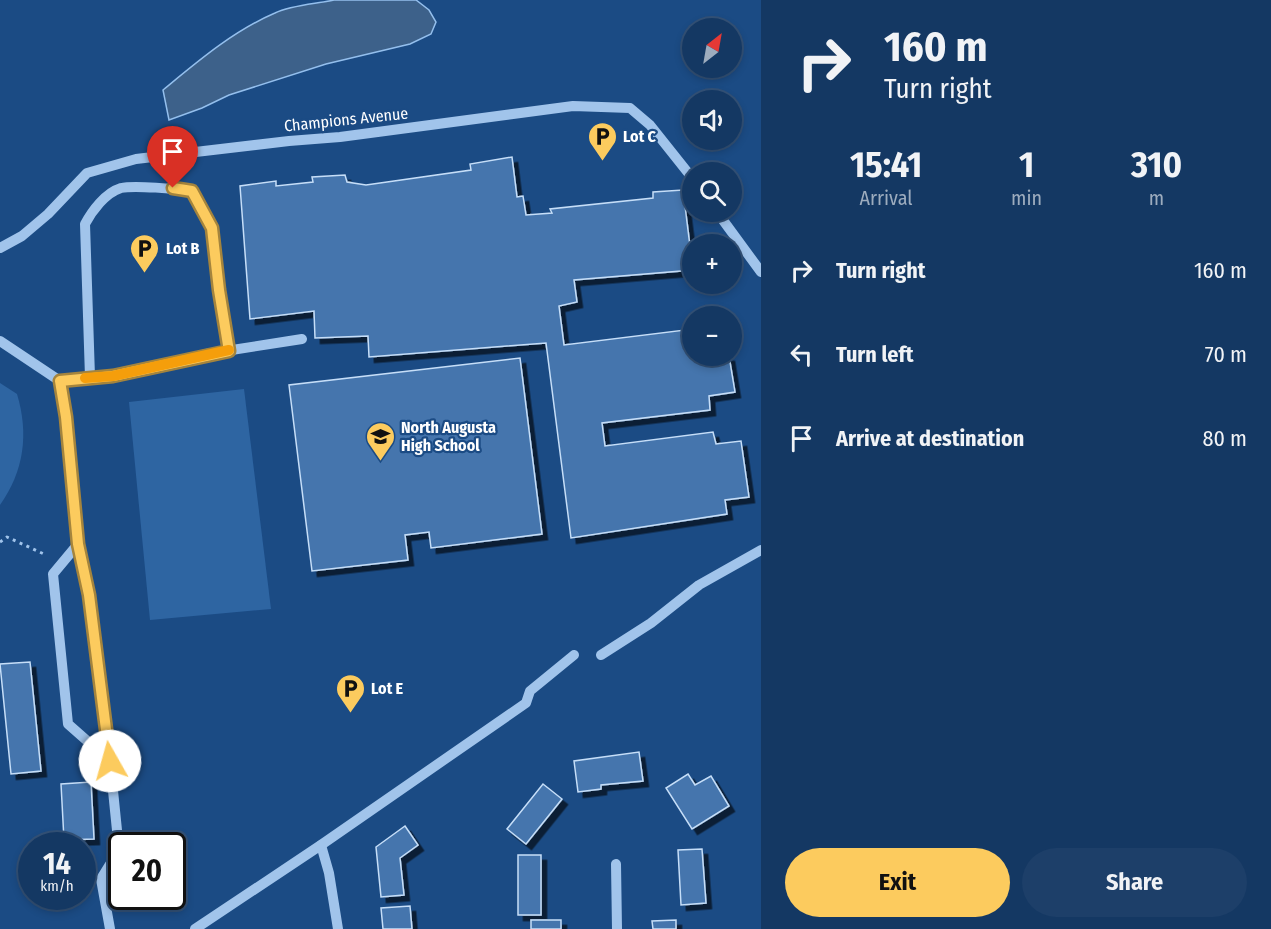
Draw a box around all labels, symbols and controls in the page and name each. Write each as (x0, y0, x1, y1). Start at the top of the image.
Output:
north arrow (682, 18, 742, 78)
map controls (682, 18, 742, 366)
text: 160 m (884, 22, 987, 72)
icon: right (785, 24, 863, 102)
text: Turn right (884, 73, 992, 105)
button: sound (682, 90, 742, 150)
street label: Champions Avenue (283, 104, 409, 135)
parking icon: Lot C (586, 120, 618, 162)
pin (147, 126, 198, 188)
place label: Lot C (623, 127, 657, 146)
icon: arrive (156, 135, 189, 168)
text: 15:41 (850, 143, 922, 187)
text: 1 (1019, 143, 1034, 187)
text: 310 (1131, 143, 1182, 187)
button: search (682, 162, 742, 222)
text: Arrival (860, 186, 913, 210)
text: min (1011, 186, 1042, 210)
text: m (1149, 186, 1164, 210)
parking icon: Lot B (129, 232, 161, 274)
button: + (682, 234, 742, 294)
place label: Lot B (166, 239, 200, 258)
icon: right (785, 254, 818, 287)
text: Turn right (836, 257, 925, 284)
text: 160 m (1194, 257, 1247, 284)
button: − (682, 306, 742, 366)
icon: left (785, 338, 818, 371)
text: Turn left (836, 341, 914, 368)
text: 70 m (1205, 341, 1247, 368)
place label: North Augusta High School (401, 418, 496, 455)
school or university icon: North Augusta High School (364, 420, 396, 462)
icon: arrive (785, 422, 818, 455)
text: Arrive at destination (836, 425, 1024, 452)
text: 80 m (1202, 425, 1247, 452)
parking icon: Lot E (334, 672, 366, 714)
place label: Lot E (371, 679, 404, 698)
position arrow (78, 729, 142, 793)
speed limit sign: 20 (108, 832, 186, 910)
text: 14 (43, 846, 71, 882)
button: Exit (785, 848, 1010, 917)
button: Share (1022, 848, 1247, 917)
text: km/h (40, 877, 74, 895)

